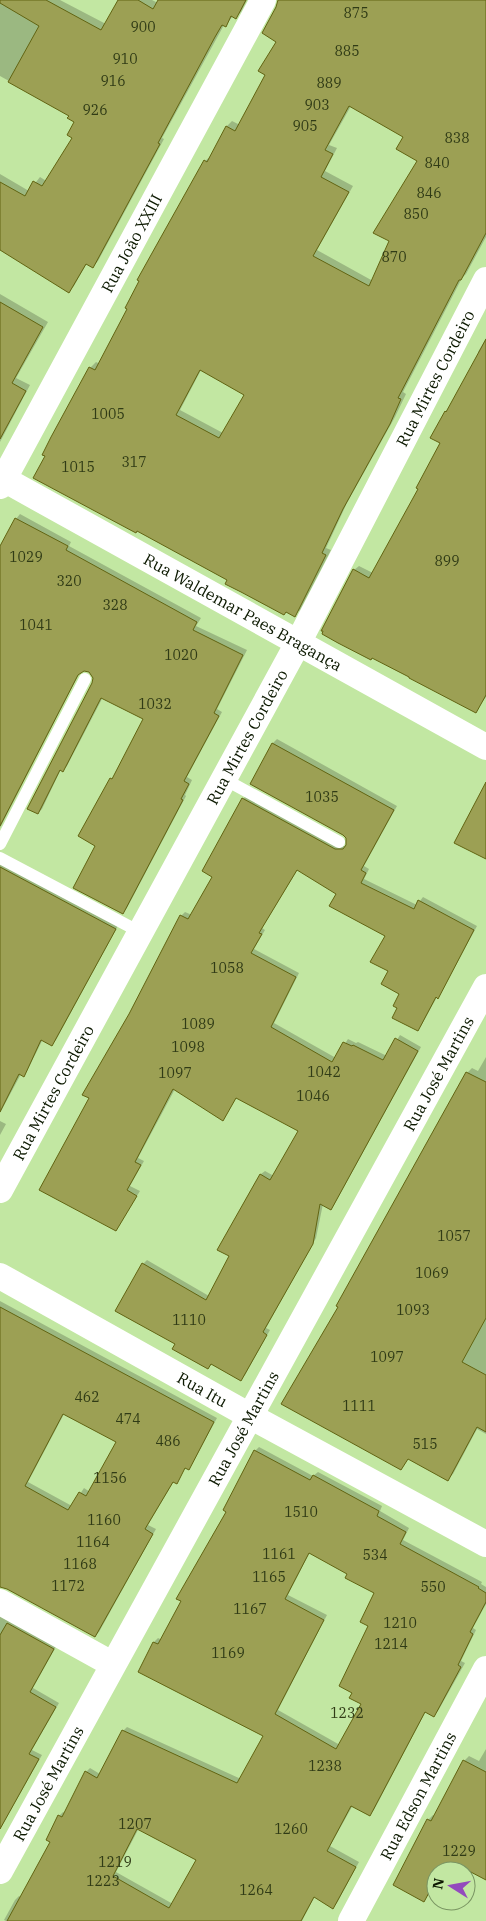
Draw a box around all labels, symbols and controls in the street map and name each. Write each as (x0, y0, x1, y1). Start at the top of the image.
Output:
house number: 875 (343, 4, 369, 22)
house number: 900 (130, 18, 156, 36)
house number: 885 (334, 42, 360, 60)
house number: 910 (112, 50, 138, 68)
house number: 916 (100, 72, 126, 90)
house number: 889 (316, 74, 342, 92)
house number: 903 (304, 96, 330, 114)
house number: 926 (82, 101, 108, 119)
house number: 905 (292, 117, 318, 135)
house number: 838 (444, 129, 470, 147)
house number: 840 (424, 154, 450, 172)
house number: 846 (416, 184, 442, 202)
street label: Rua João XXIII (97, 191, 166, 296)
house number: 850 (403, 205, 429, 223)
house number: 870 (381, 248, 407, 266)
street label: Rua Mirtes Cordeiro (392, 307, 479, 450)
house number: 1005 (91, 405, 125, 423)
house number: 317 (121, 453, 147, 471)
house number: 1015 (61, 458, 95, 476)
house number: 1029 (9, 548, 43, 566)
street label: Rua Waldemar Paes Bragança (140, 549, 346, 675)
house number: 899 (434, 552, 460, 570)
house number: 320 (56, 572, 82, 590)
house number: 328 (102, 596, 128, 614)
house number: 1041 (19, 616, 53, 634)
house number: 1020 (164, 646, 198, 664)
street label: Rua Mirtes Cordeiro (202, 666, 292, 808)
house number: 1032 (138, 695, 172, 713)
house number: 1035 (305, 788, 339, 806)
house number: 1058 (210, 959, 244, 977)
street label: Rua José Martins (399, 1013, 478, 1134)
house number: 1089 (181, 1015, 215, 1033)
street label: Rua Mirtes Cordeiro (8, 1021, 98, 1164)
house number: 1098 (171, 1038, 205, 1056)
house number: 1042 (307, 1063, 341, 1081)
house number: 1097 (158, 1064, 192, 1082)
house number: 1046 (296, 1087, 330, 1105)
house number: 1057 (437, 1227, 471, 1245)
house number: 1069 (415, 1264, 449, 1282)
house number: 1093 (396, 1301, 430, 1319)
house number: 1110 (172, 1311, 206, 1329)
house number: 1097 (370, 1348, 404, 1366)
street label: Rua Itu (174, 1367, 231, 1411)
street label: Rua José Martins (204, 1368, 283, 1489)
house number: 462 (74, 1388, 100, 1406)
house number: 1111 (342, 1397, 376, 1415)
house number: 474 (115, 1410, 141, 1428)
house number: 486 (155, 1432, 181, 1450)
house number: 515 (412, 1435, 438, 1453)
house number: 1156 (93, 1469, 127, 1487)
house number: 1510 (284, 1503, 318, 1521)
house number: 1160 (87, 1511, 121, 1529)
house number: 1164 (76, 1533, 110, 1551)
house number: 1161 (262, 1545, 296, 1563)
house number: 534 (362, 1546, 388, 1564)
house number: 1168 (63, 1555, 97, 1573)
house number: 1165 (252, 1568, 286, 1586)
house number: 1172 (51, 1577, 85, 1595)
house number: 550 (420, 1578, 446, 1596)
house number: 1167 (233, 1600, 267, 1618)
house number: 1210 (383, 1614, 417, 1632)
house number: 1214 (374, 1635, 408, 1653)
house number: 1169 (211, 1644, 245, 1662)
house number: 1232 (330, 1704, 364, 1722)
street label: Rua José Martins (9, 1722, 88, 1844)
street label: Rua Edson Martins (376, 1728, 460, 1863)
house number: 1238 (308, 1757, 342, 1775)
house number: 1207 (118, 1815, 152, 1833)
house number: 1260 (274, 1820, 308, 1838)
house number: 1229 (442, 1842, 476, 1860)
house number: 1219 (98, 1853, 132, 1871)
north arrow (426, 1861, 476, 1911)
house number: 1223 (86, 1872, 120, 1890)
text: N (428, 1876, 448, 1891)
house number: 1264 (239, 1881, 273, 1899)

